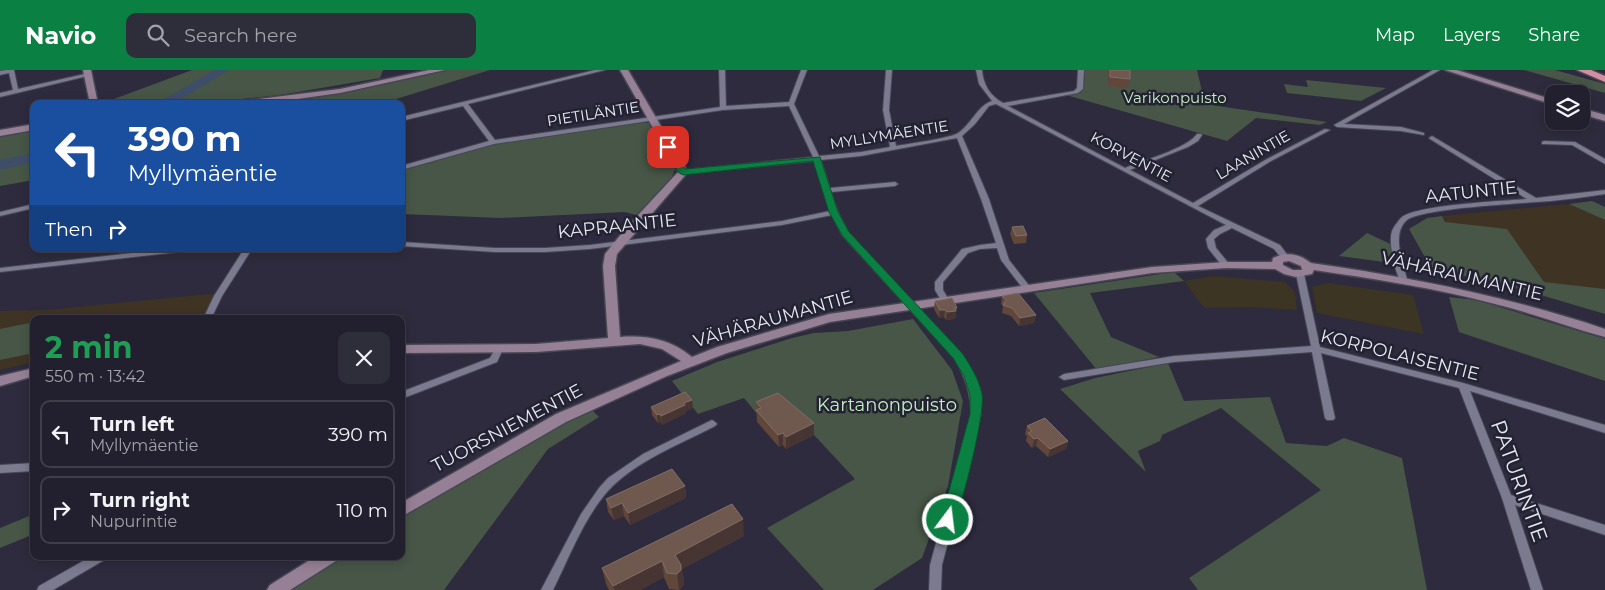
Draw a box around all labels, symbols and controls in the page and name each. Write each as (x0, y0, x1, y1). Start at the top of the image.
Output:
search box (126, 13, 476, 58)
text: Navio (25, 21, 96, 50)
icon: search (144, 21, 172, 49)
text: Search here (184, 24, 297, 47)
text: Map (1375, 24, 1415, 46)
text: Layers (1443, 24, 1500, 46)
text: Share (1528, 24, 1580, 46)
map controls (1545, 85, 1590, 130)
button: layers (1545, 85, 1590, 130)
park label: Varikonpuisto (1123, 88, 1227, 107)
street label: PIETILÄNTIE (545, 97, 640, 130)
street label: MYLLYMÄENTIE (828, 116, 950, 153)
text: 390 m (128, 117, 241, 160)
icon: left (45, 120, 110, 185)
pin (647, 126, 689, 168)
street label: LAANINTIE (1212, 126, 1293, 183)
street label: KORVENTIE (1087, 127, 1175, 186)
icon: arrive (654, 133, 682, 161)
text: Myllymäentie (128, 160, 277, 187)
street label: AATUNTIE (1424, 176, 1518, 208)
street label: KAPRAANTIE (556, 209, 678, 243)
icon: right (103, 215, 131, 243)
text: Then (45, 218, 93, 241)
street label: VÄHÄRAUMANTIE (1379, 247, 1545, 305)
street label: VÄHÄRAUMANTIE (691, 286, 855, 352)
street label: KORPOLAISENTIE (1318, 325, 1482, 385)
text: 2 min (45, 329, 132, 366)
button: close (338, 332, 390, 384)
text: 550 m · 13:42 (45, 367, 145, 386)
street label: TUORSNIEMENTIE (428, 379, 586, 477)
park label: Kartanonpuisto (817, 394, 957, 416)
text: Turn left (90, 413, 175, 436)
street label: PATURINTIE (1486, 416, 1553, 545)
icon: left (47, 420, 75, 448)
text: 390 m (328, 423, 388, 446)
text: Myllymäentie (90, 436, 199, 455)
text: Turn right (90, 489, 190, 512)
position arrow (921, 493, 973, 545)
icon: right (47, 496, 75, 524)
text: 110 m (337, 499, 388, 522)
text: Nupurintie (90, 512, 177, 531)

